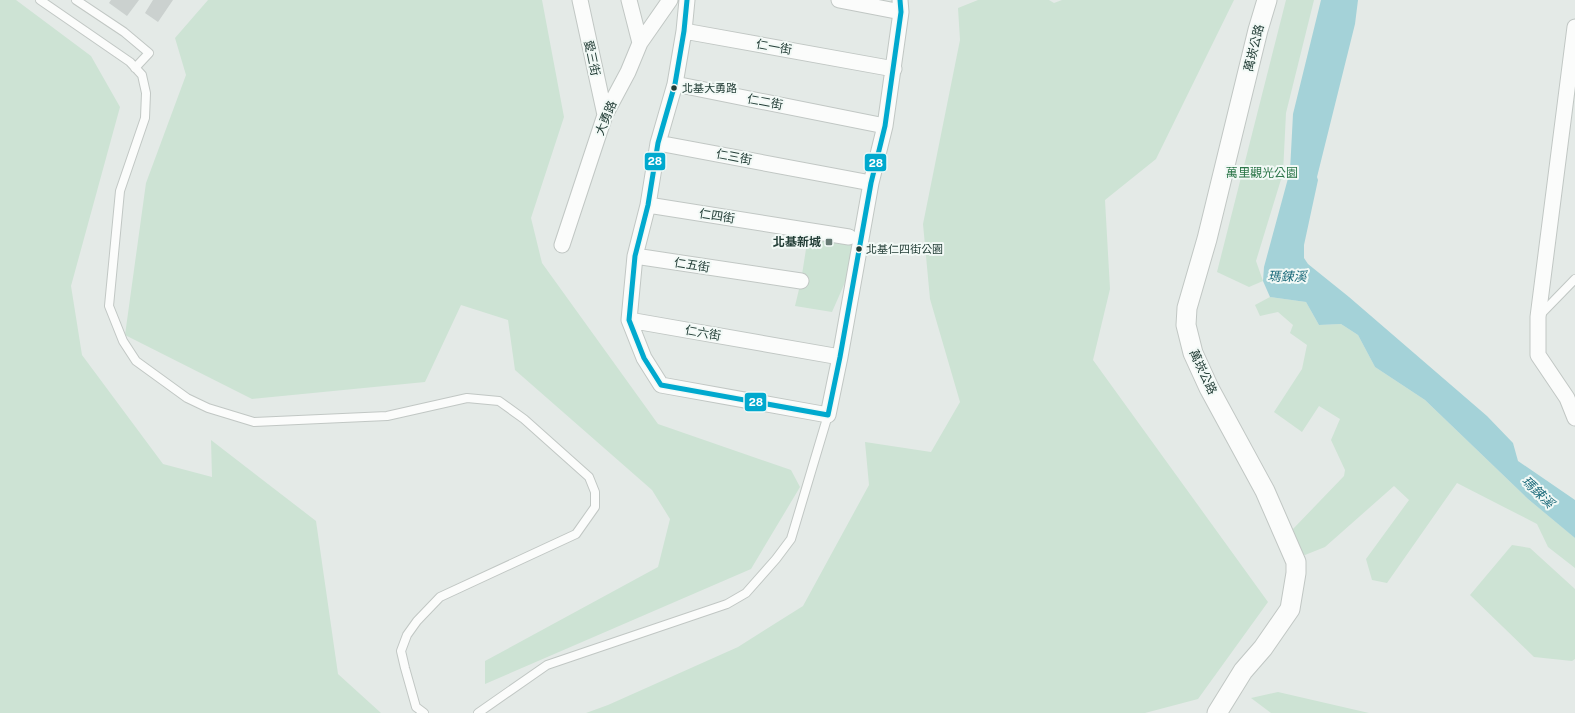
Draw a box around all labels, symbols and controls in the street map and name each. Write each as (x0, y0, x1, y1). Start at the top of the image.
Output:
street label: 萬崁公路 (1241, 23, 1267, 73)
street label: 仁一街 (755, 37, 793, 57)
street label: 愛三街 (581, 39, 603, 77)
place label: 北基大勇路 (682, 82, 737, 94)
marker: 北基大勇路 (669, 83, 679, 93)
street label: 仁二街 (746, 92, 784, 112)
street label: 大勇路 (593, 99, 619, 137)
street label: 仁三街 (715, 147, 753, 167)
line badge: 28 (644, 152, 666, 171)
line badge: 28 (864, 153, 887, 172)
text: 28 (648, 155, 662, 167)
text: 28 (869, 157, 883, 169)
park label: 萬里觀光公園 (1226, 166, 1298, 180)
street label: 仁四街 (698, 206, 736, 226)
place label: 北基新城 (773, 235, 821, 249)
marker: 北基新城 (824, 237, 834, 247)
place label: 北基仁四街公園 (866, 243, 943, 255)
marker: 北基仁四街公園 (854, 244, 864, 254)
street label: 仁五街 (673, 255, 711, 275)
water label: 瑪鋉溪 (1267, 269, 1308, 284)
street label: 仁六街 (684, 323, 722, 343)
street label: 萬崁公路 (1187, 347, 1219, 397)
line badge: 28 (744, 392, 767, 412)
text: 28 (749, 396, 763, 408)
water label: 瑪鋉溪 (1519, 473, 1559, 512)

